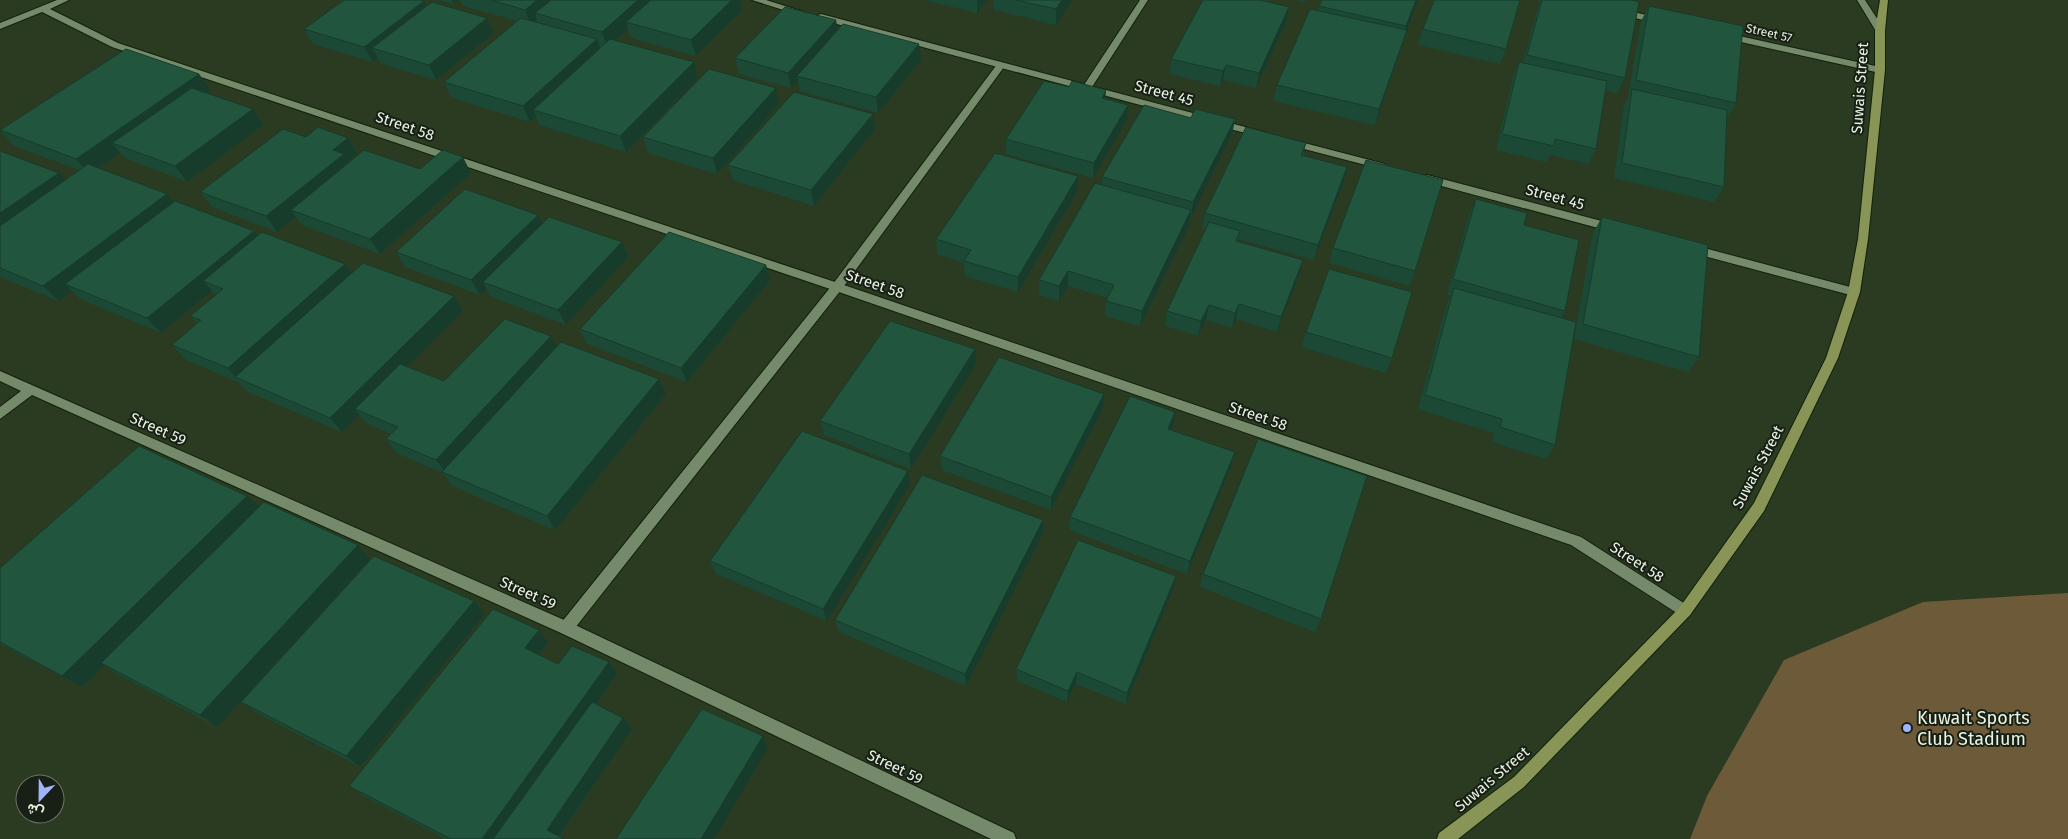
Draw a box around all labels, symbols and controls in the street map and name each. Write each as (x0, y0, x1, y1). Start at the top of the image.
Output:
street label: Street 57 (1745, 21, 1793, 45)
street label: Suwais Street (1848, 41, 1872, 134)
street label: Street 45 (1133, 77, 1195, 109)
street label: Street 58 (373, 108, 437, 144)
street label: Street 45 (1524, 181, 1586, 213)
street label: Street 58 (843, 266, 907, 302)
street label: Street 58 (1226, 398, 1290, 434)
street label: Street 59 (127, 409, 189, 449)
street label: Suwais Street (1729, 422, 1788, 512)
street label: Street 58 (1607, 538, 1667, 586)
street label: Street 59 (497, 573, 559, 613)
place label: Kuwait Sports Club Stadium (1917, 707, 2030, 750)
marker: Kuwait Sports Club Stadium (1901, 722, 1913, 734)
street label: Suwais Street (1451, 742, 1533, 815)
street label: Street 59 (864, 746, 926, 788)
north arrow (15, 774, 65, 824)
text: ش (24, 799, 46, 822)

